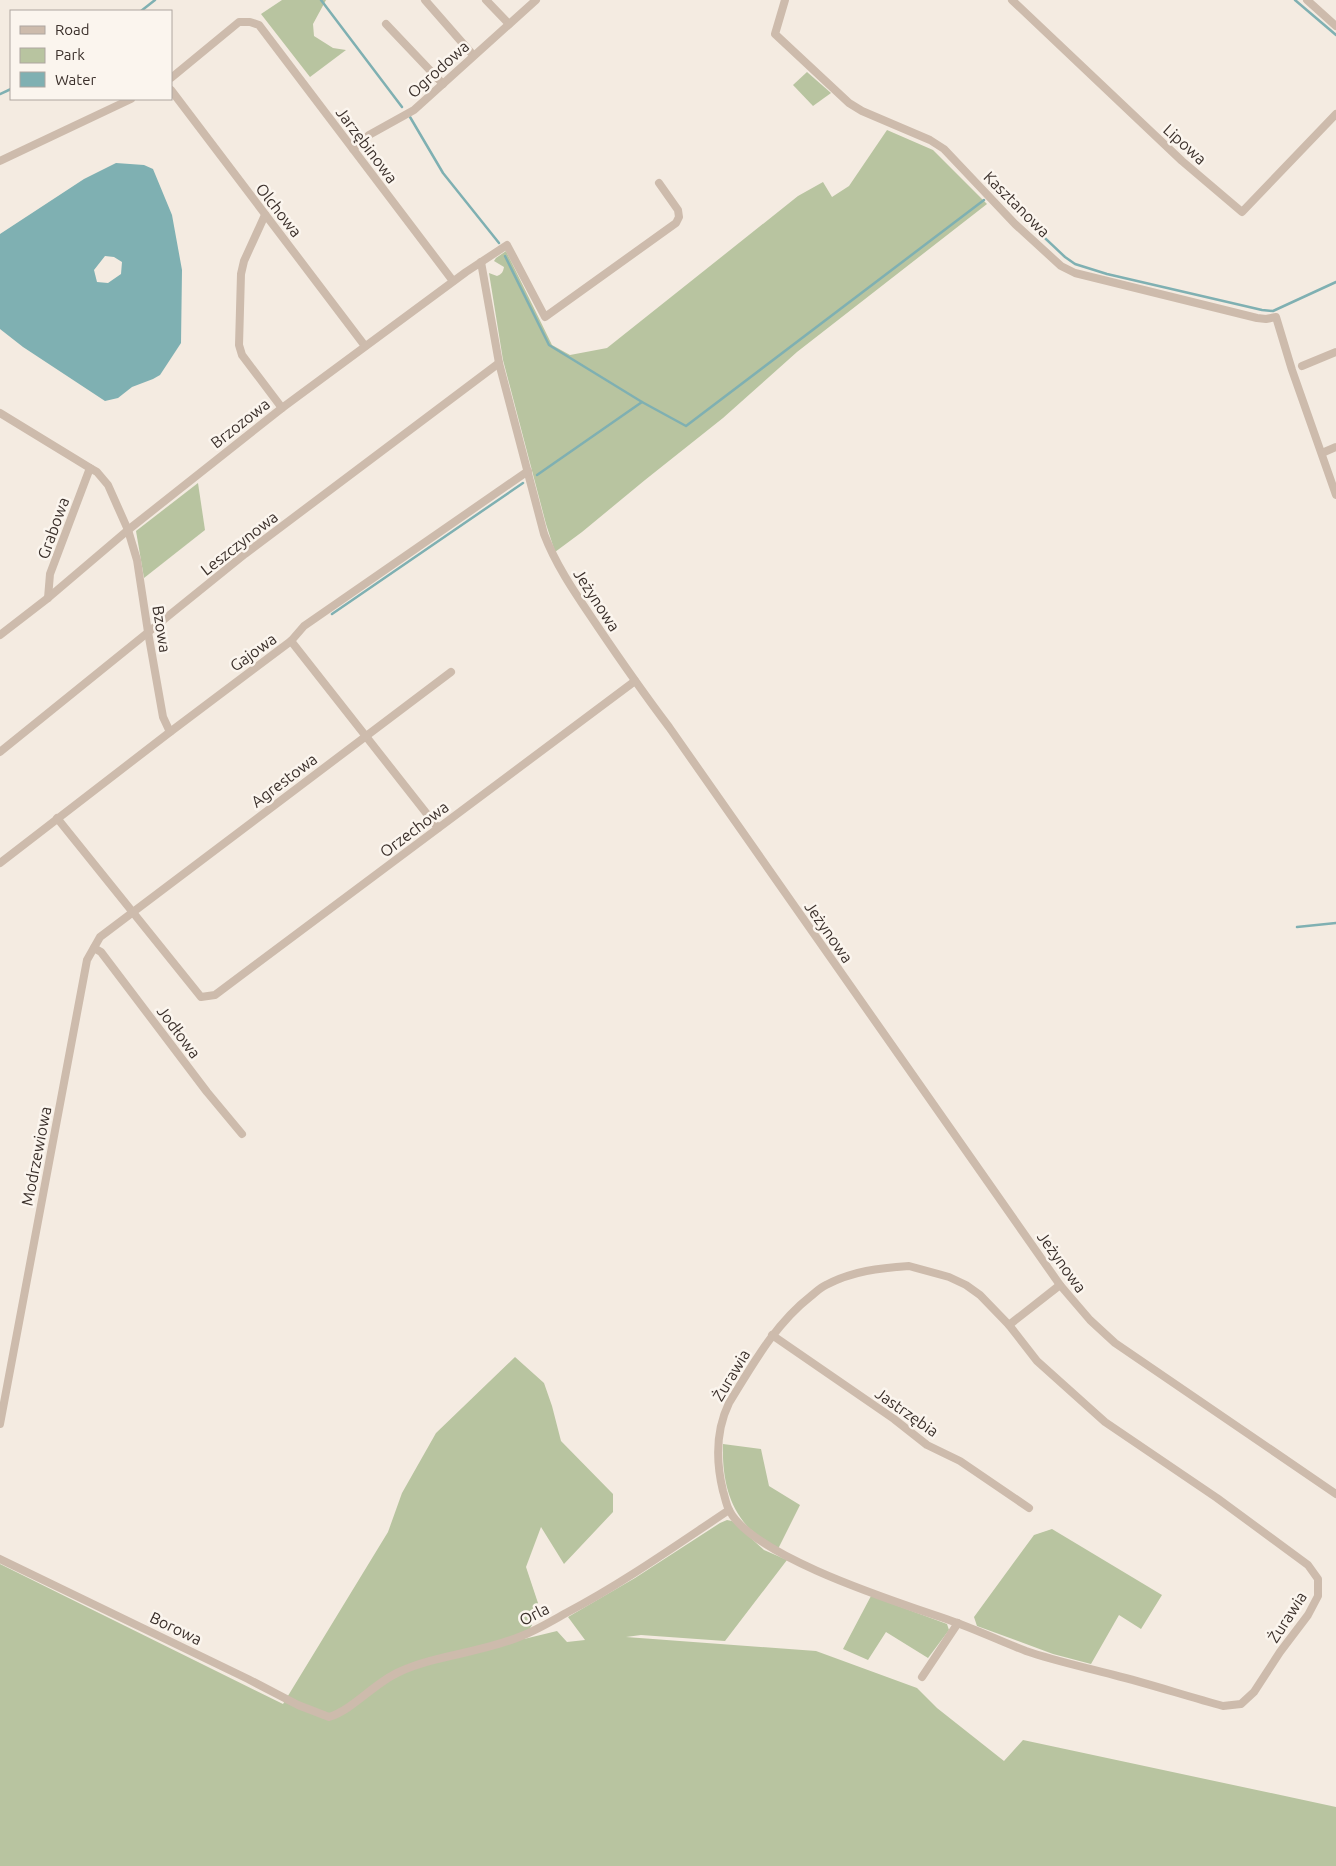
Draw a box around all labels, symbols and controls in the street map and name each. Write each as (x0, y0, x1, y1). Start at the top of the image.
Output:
legend (10, 10, 172, 100)
text: Road (55, 21, 90, 38)
street label: Ogrodowa (404, 37, 472, 101)
text: Park (55, 46, 85, 63)
text: Water (55, 71, 96, 88)
street label: Jarzębinowa (333, 103, 401, 187)
street label: Lipowa (1160, 120, 1210, 168)
street label: Kasztanowa (980, 167, 1054, 241)
street label: Olchowa (252, 180, 306, 240)
street label: Brzozowa (207, 394, 273, 452)
street label: Grabowa (34, 495, 72, 561)
street label: Leszczynowa (197, 507, 281, 579)
street label: Jeżynowa (570, 565, 624, 635)
street label: Bzowa (149, 604, 175, 654)
street label: Gajowa (226, 629, 280, 675)
street label: Agrestowa (248, 749, 320, 811)
street label: Orzechowa (376, 797, 452, 861)
street label: Jeżynowa (801, 898, 857, 966)
street label: Jodłowa (154, 1002, 204, 1062)
street label: Modrzewiowa (18, 1105, 54, 1207)
street label: Jeżynowa (1034, 1228, 1090, 1296)
street label: Żurawia (709, 1346, 753, 1404)
street label: Jastrzębia (872, 1384, 942, 1440)
street label: Żurawia (1264, 1588, 1310, 1646)
street label: Orla (516, 1599, 552, 1629)
street label: Borowa (147, 1608, 205, 1648)

